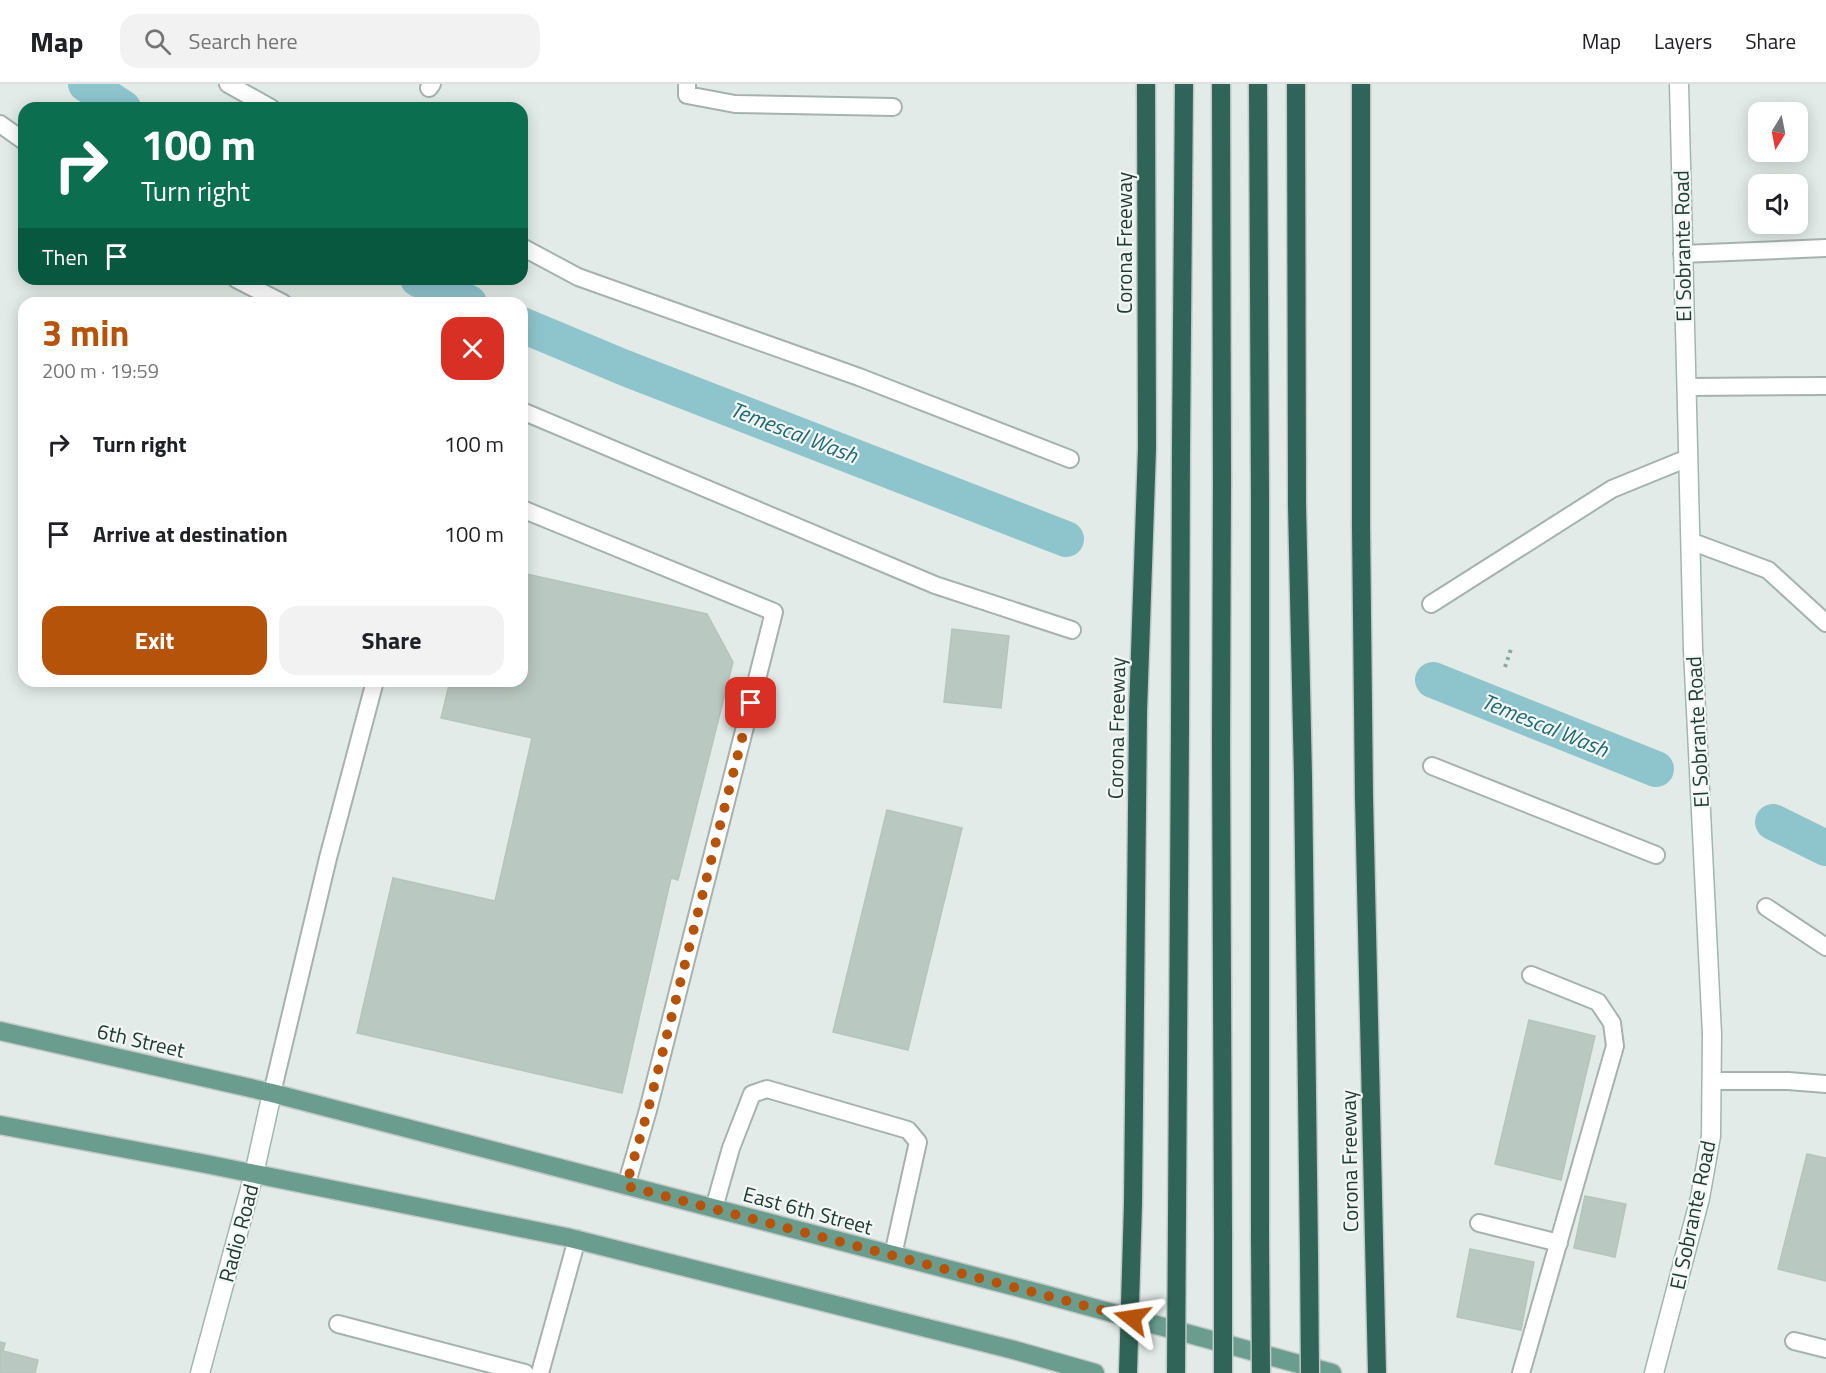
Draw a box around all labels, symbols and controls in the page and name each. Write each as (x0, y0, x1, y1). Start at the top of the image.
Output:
search box (120, 14, 540, 68)
text: Map (30, 20, 84, 63)
text: Search here (189, 24, 298, 58)
icon: search (141, 25, 174, 58)
text: Map (1582, 25, 1621, 57)
text: Layers (1654, 25, 1712, 57)
text: Share (1745, 25, 1796, 57)
north arrow (1748, 102, 1808, 162)
map controls (1748, 102, 1808, 234)
text: 100 m (141, 112, 256, 176)
icon: right (42, 126, 120, 204)
text: Turn right (141, 170, 250, 211)
street label: El Sobrante Road (1665, 170, 1699, 322)
street label: Corona Freeway (1108, 172, 1140, 314)
button: sound (1748, 174, 1808, 234)
text: Then (42, 240, 88, 274)
icon: arrive (100, 240, 133, 273)
text: 3 min (42, 305, 129, 360)
button: close (441, 317, 504, 380)
text: 200 m · 19:59 (42, 355, 159, 386)
water label: Temescal Wash (725, 392, 864, 472)
text: Turn right (93, 427, 187, 461)
text: 100 m (444, 427, 504, 461)
icon: right (42, 428, 75, 461)
text: Arrive at destination (93, 517, 288, 551)
text: 100 m (444, 517, 504, 551)
icon: arrive (42, 518, 75, 551)
button: Exit (42, 606, 267, 675)
button: Share (279, 606, 504, 675)
street label: El Sobrante Road (1677, 655, 1717, 809)
street label: Corona Freeway (1099, 657, 1133, 799)
pin (725, 677, 776, 728)
water label: Temescal Wash (1477, 684, 1614, 766)
icon: arrive (734, 686, 767, 719)
street label: 6th Street (94, 1014, 189, 1066)
street label: Corona Freeway (1332, 1090, 1366, 1232)
street label: El Sobrante Road (1661, 1137, 1723, 1293)
street label: East 6th Street (740, 1177, 877, 1243)
street label: Radio Road (210, 1180, 266, 1286)
position arrow (1100, 1286, 1164, 1350)

